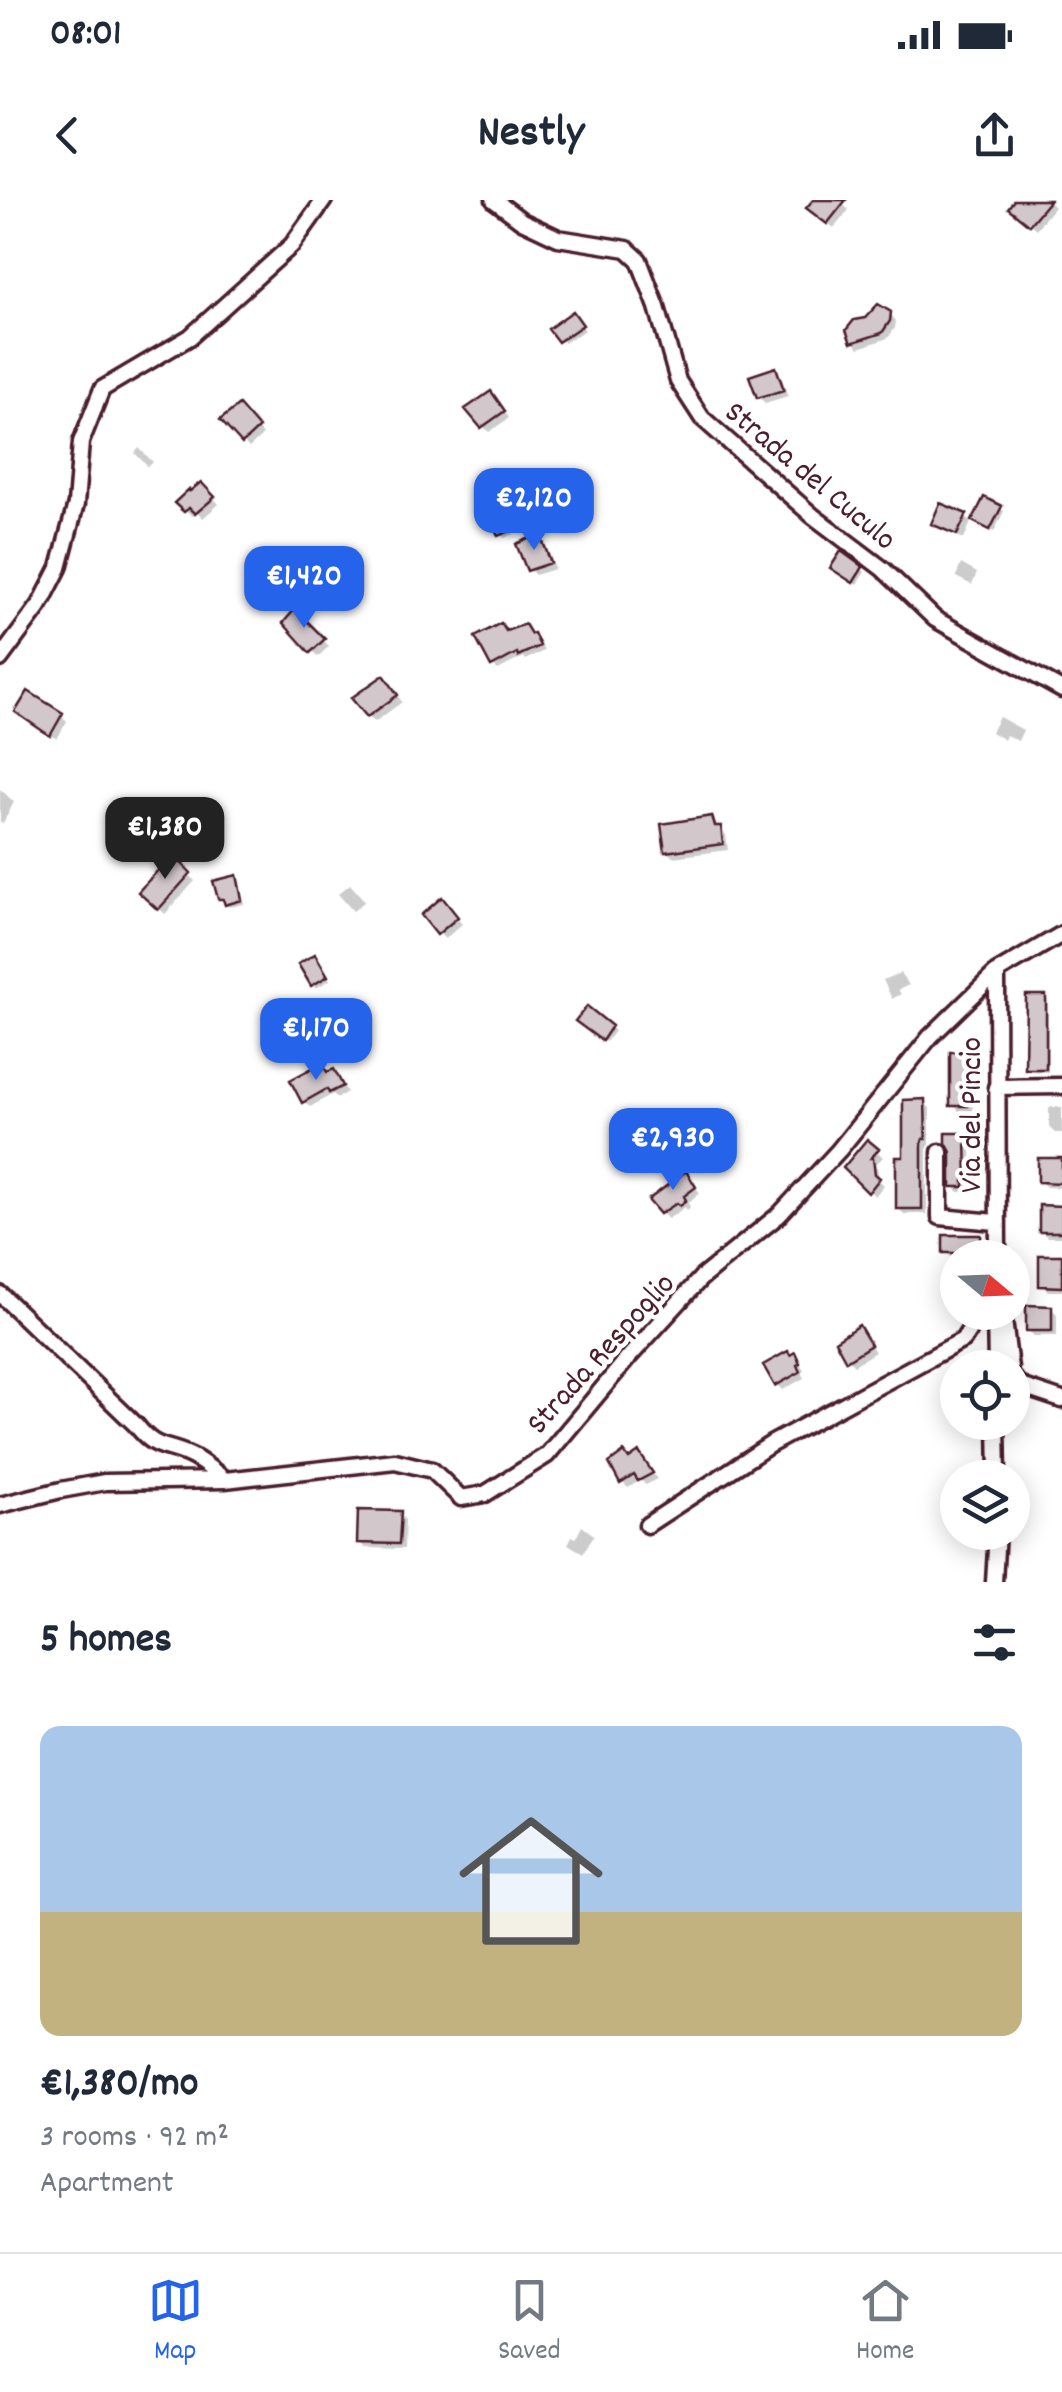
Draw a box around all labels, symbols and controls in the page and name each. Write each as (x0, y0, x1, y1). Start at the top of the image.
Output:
text: 08:01 (50, 8, 121, 63)
text: Nestly (478, 103, 584, 167)
icon: back (40, 108, 95, 163)
icon: share (967, 108, 1022, 163)
street label: Strada del Cuculo (713, 392, 905, 564)
pin: €2,120 (453, 468, 615, 553)
text: €2,120 (496, 477, 572, 523)
pin: €1,420 (223, 546, 385, 631)
text: €1,420 (266, 555, 342, 601)
pin: €1,380 (84, 797, 246, 882)
text: €1,380 (127, 806, 203, 852)
pin: €1,170 (235, 998, 397, 1083)
text: €1,170 (282, 1007, 350, 1053)
street label: Via del Pincio (951, 1037, 997, 1193)
pin: €2,930 (592, 1108, 754, 1193)
text: €2,930 (631, 1117, 715, 1163)
north arrow (940, 1240, 1030, 1330)
map controls (940, 1240, 1030, 1550)
street label: Strada Respoglio (517, 1264, 688, 1447)
button: locate (940, 1350, 1030, 1440)
button: layers (940, 1460, 1030, 1550)
text: 5 homes (40, 1612, 172, 1672)
icon: filters (967, 1615, 1022, 1670)
icon: home (441, 1791, 621, 1971)
text: €1,380/mo (40, 2056, 199, 2116)
text: 3 rooms · 92 m² (40, 2116, 229, 2162)
text: Apartment (40, 2162, 174, 2208)
tab: Map (148, 2273, 203, 2373)
tab: Saved (498, 2273, 561, 2373)
tab: Home (856, 2273, 914, 2373)

